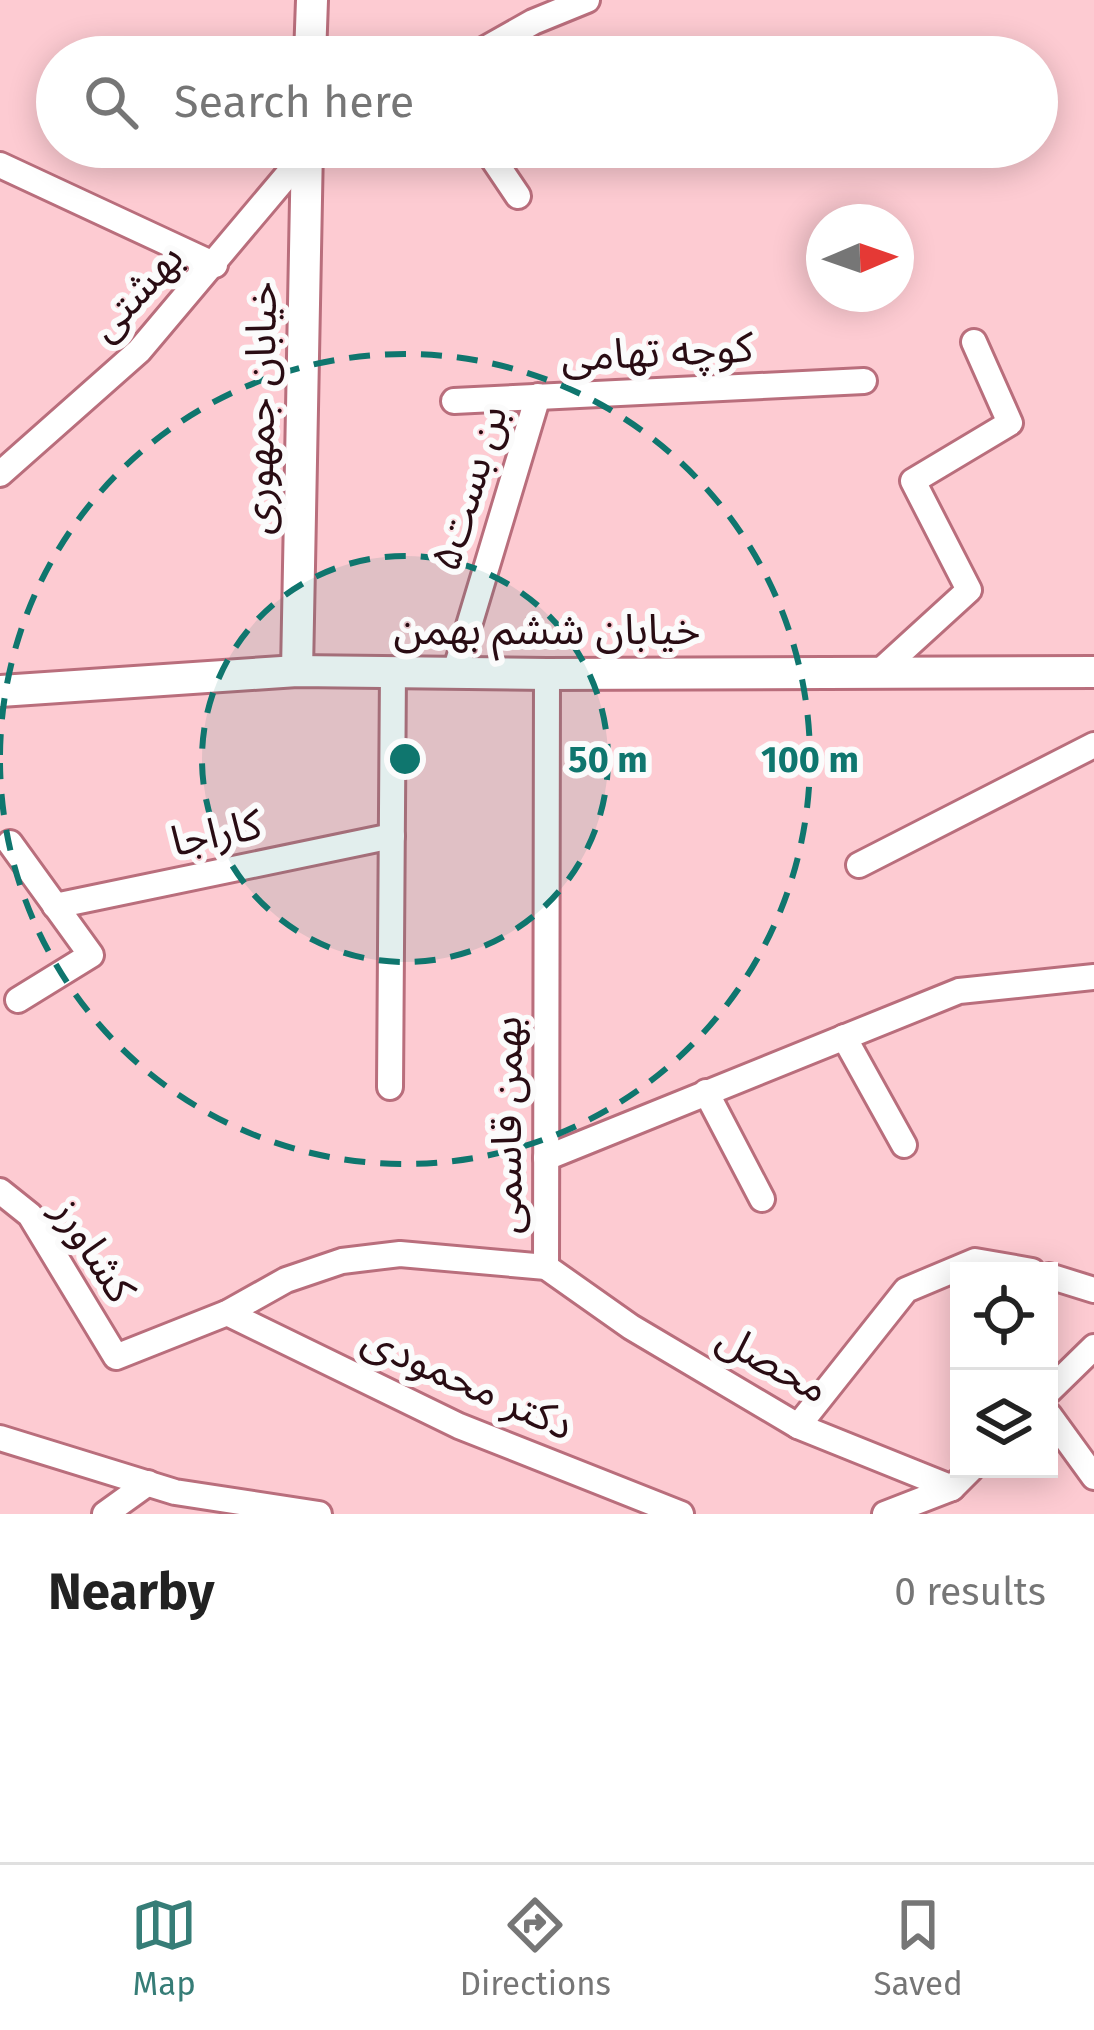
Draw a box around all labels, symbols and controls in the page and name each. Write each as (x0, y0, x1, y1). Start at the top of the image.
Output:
search box (36, 36, 1058, 168)
icon: search (78, 69, 144, 135)
text: Search here (174, 75, 414, 129)
north arrow (806, 204, 914, 312)
street label: بهشتی (79, 233, 193, 351)
street label: خیابان جمهوری (233, 281, 287, 535)
street label: کوچه تهامی (560, 322, 755, 383)
street label: بن بست۵ (420, 399, 518, 577)
street label: خیابان ششم بهمن (394, 605, 700, 661)
centre of rings (384, 738, 426, 780)
text: 50 m (568, 738, 648, 782)
text: 100 m (761, 738, 859, 782)
street label: کاراجا (166, 799, 266, 867)
street label: بهمن قاسمی (482, 1016, 532, 1234)
street label: کشاورز (41, 1187, 147, 1312)
map controls (950, 1262, 1058, 1478)
button: locate (950, 1262, 1058, 1370)
street label: محصل (709, 1312, 837, 1414)
street label: دکتر محمودی (355, 1313, 581, 1451)
button: layers (950, 1370, 1058, 1478)
text: Nearby (48, 1561, 214, 1623)
text: 0 results (894, 1569, 1046, 1615)
tab: Map (131, 1892, 197, 2004)
tab: Directions (460, 1892, 611, 2004)
tab: Saved (873, 1892, 963, 2004)

